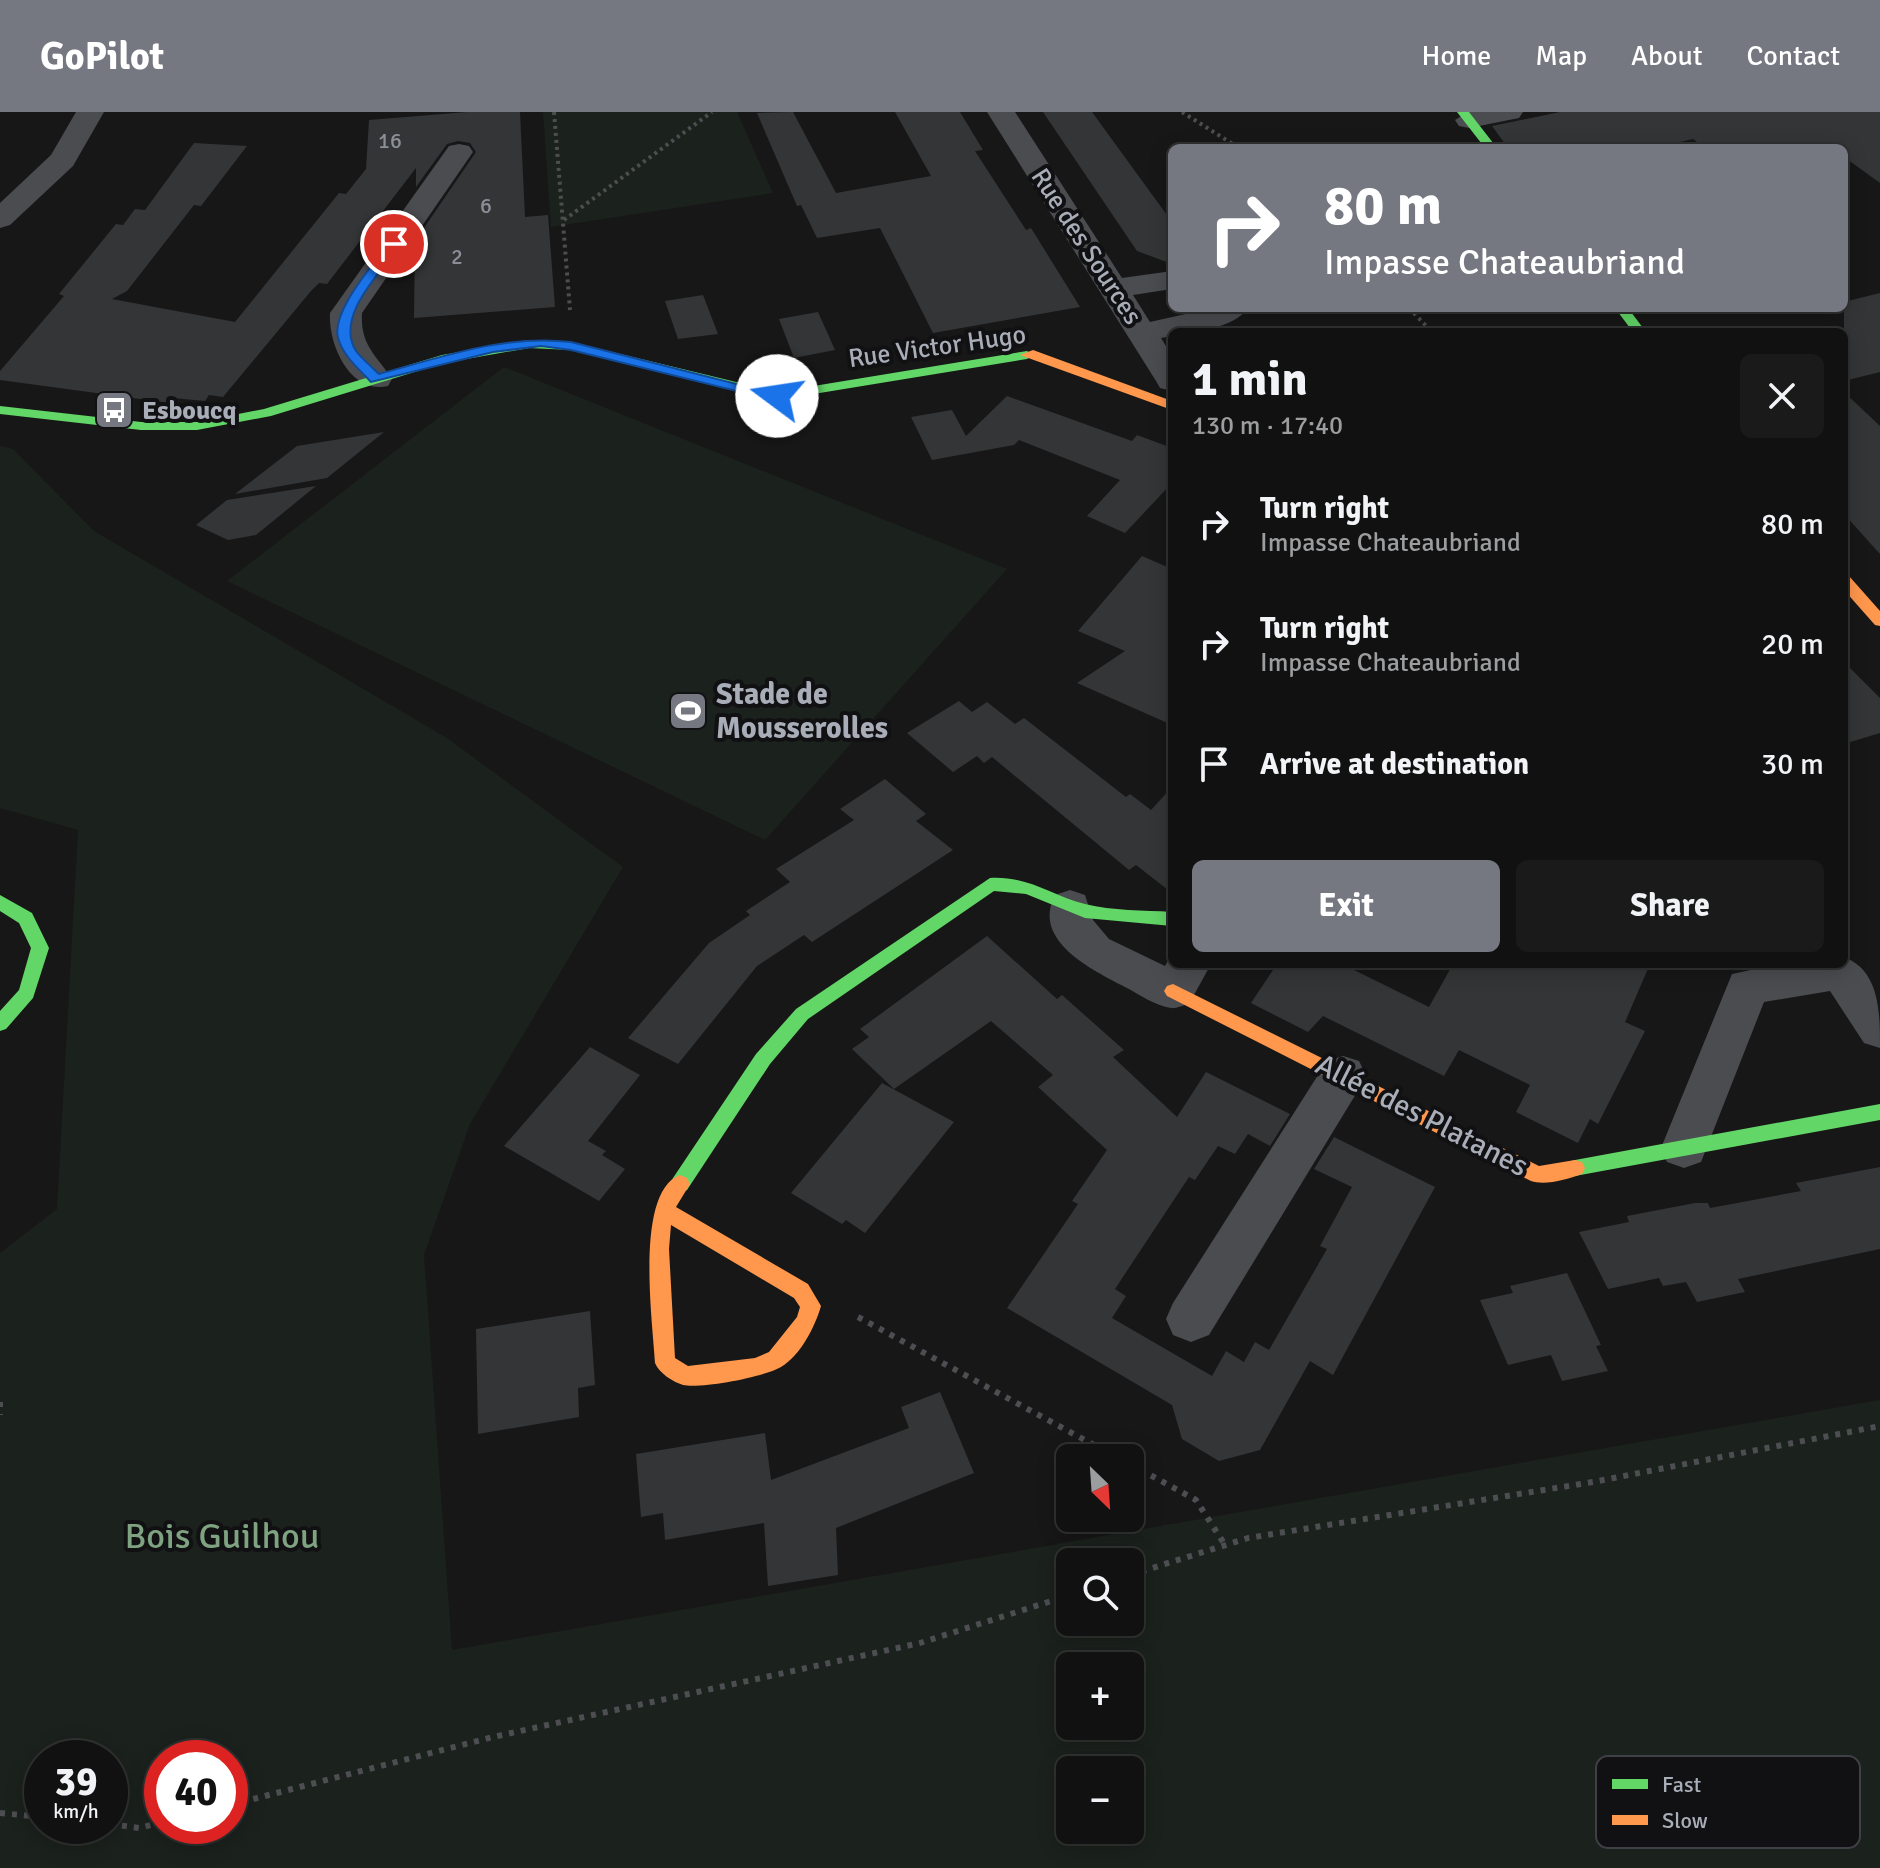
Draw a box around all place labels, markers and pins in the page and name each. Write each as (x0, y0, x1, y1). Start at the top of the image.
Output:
pin (360, 210, 428, 278)
bus stop icon: Esboucq (93, 389, 135, 431)
place label: Esboucq (142, 395, 236, 427)
place label: Stade de Mousserolles (716, 676, 888, 747)
sports icon: Stade de Mousserolles (667, 690, 709, 732)

